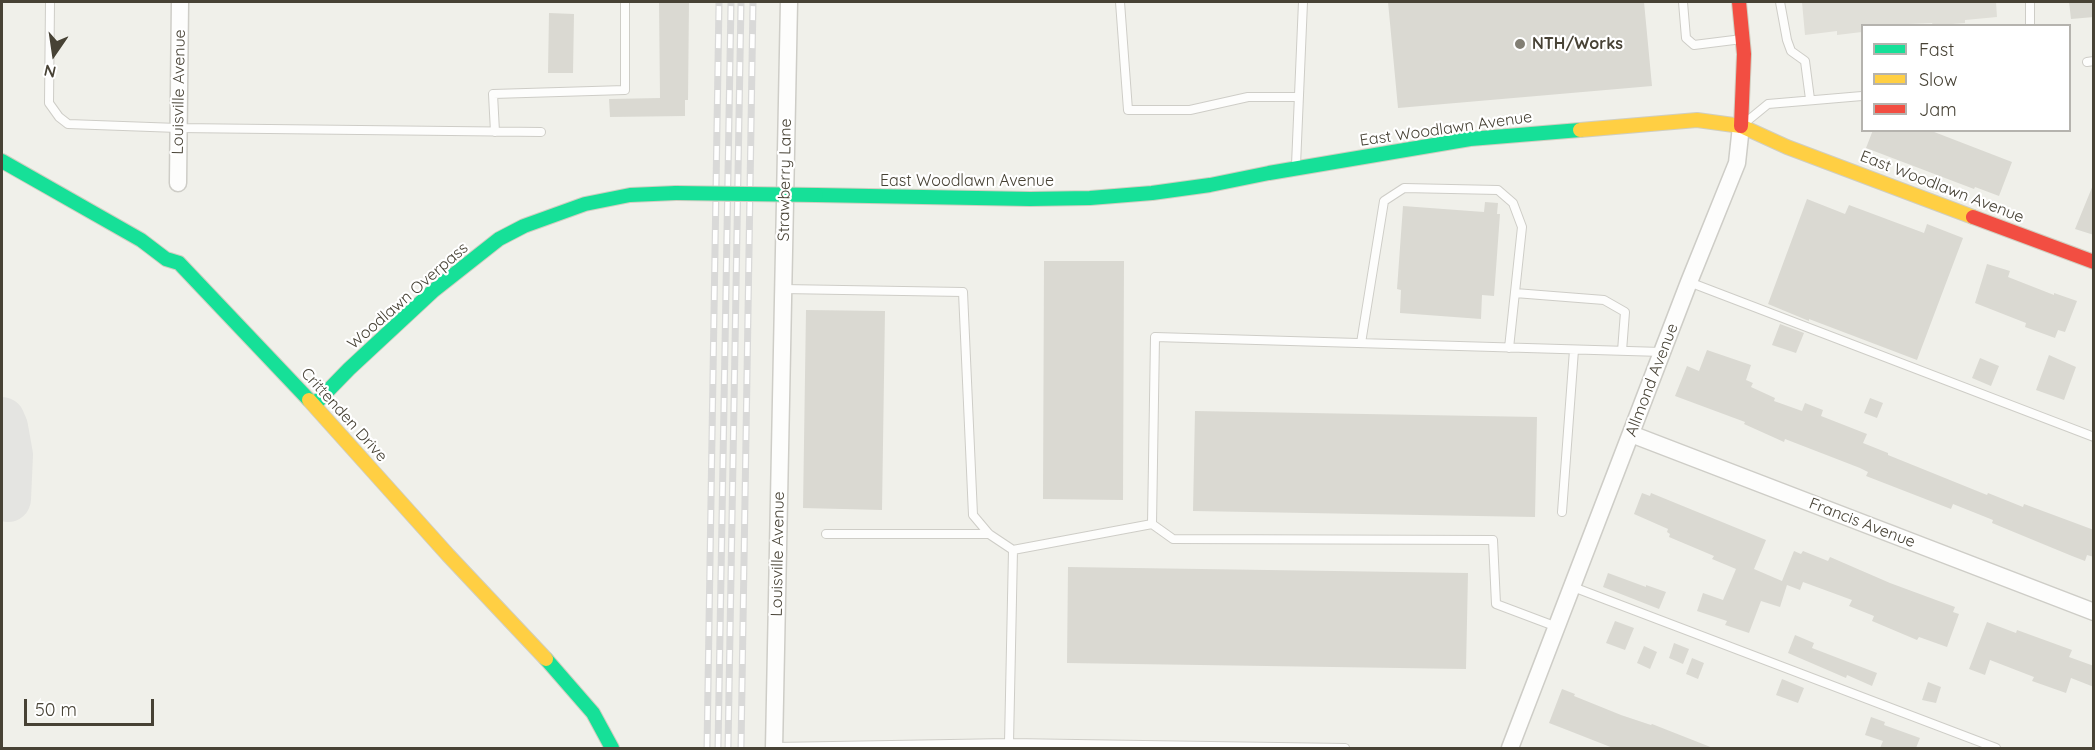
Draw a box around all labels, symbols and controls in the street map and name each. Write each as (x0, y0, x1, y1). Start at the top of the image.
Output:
north arrow (24, 24, 84, 84)
legend (1861, 24, 2071, 132)
street label: Louisville Avenue (168, 29, 190, 155)
place label: NTH/Works (1532, 34, 1623, 54)
marker: NTH/Works (1513, 37, 1527, 51)
text: Fast (1919, 38, 1954, 61)
text: N (42, 60, 58, 83)
text: Slow (1919, 68, 1957, 91)
text: Jam (1919, 98, 1957, 121)
street label: East Woodlawn Avenue (1359, 107, 1533, 151)
street label: Strawberry Lane (774, 118, 796, 242)
street label: East Woodlawn Avenue (1857, 147, 2027, 227)
street label: East Woodlawn Avenue (880, 171, 1054, 191)
street label: Woodlawn Overpass (344, 238, 472, 354)
street label: Allmond Avenue (1622, 321, 1682, 439)
street label: Crittenden Drive (297, 364, 391, 466)
street label: Louisville Avenue (767, 491, 789, 617)
street label: Francis Avenue (1806, 494, 1918, 552)
scale bar (27, 687, 158, 725)
text: 50 m (35, 698, 77, 721)

